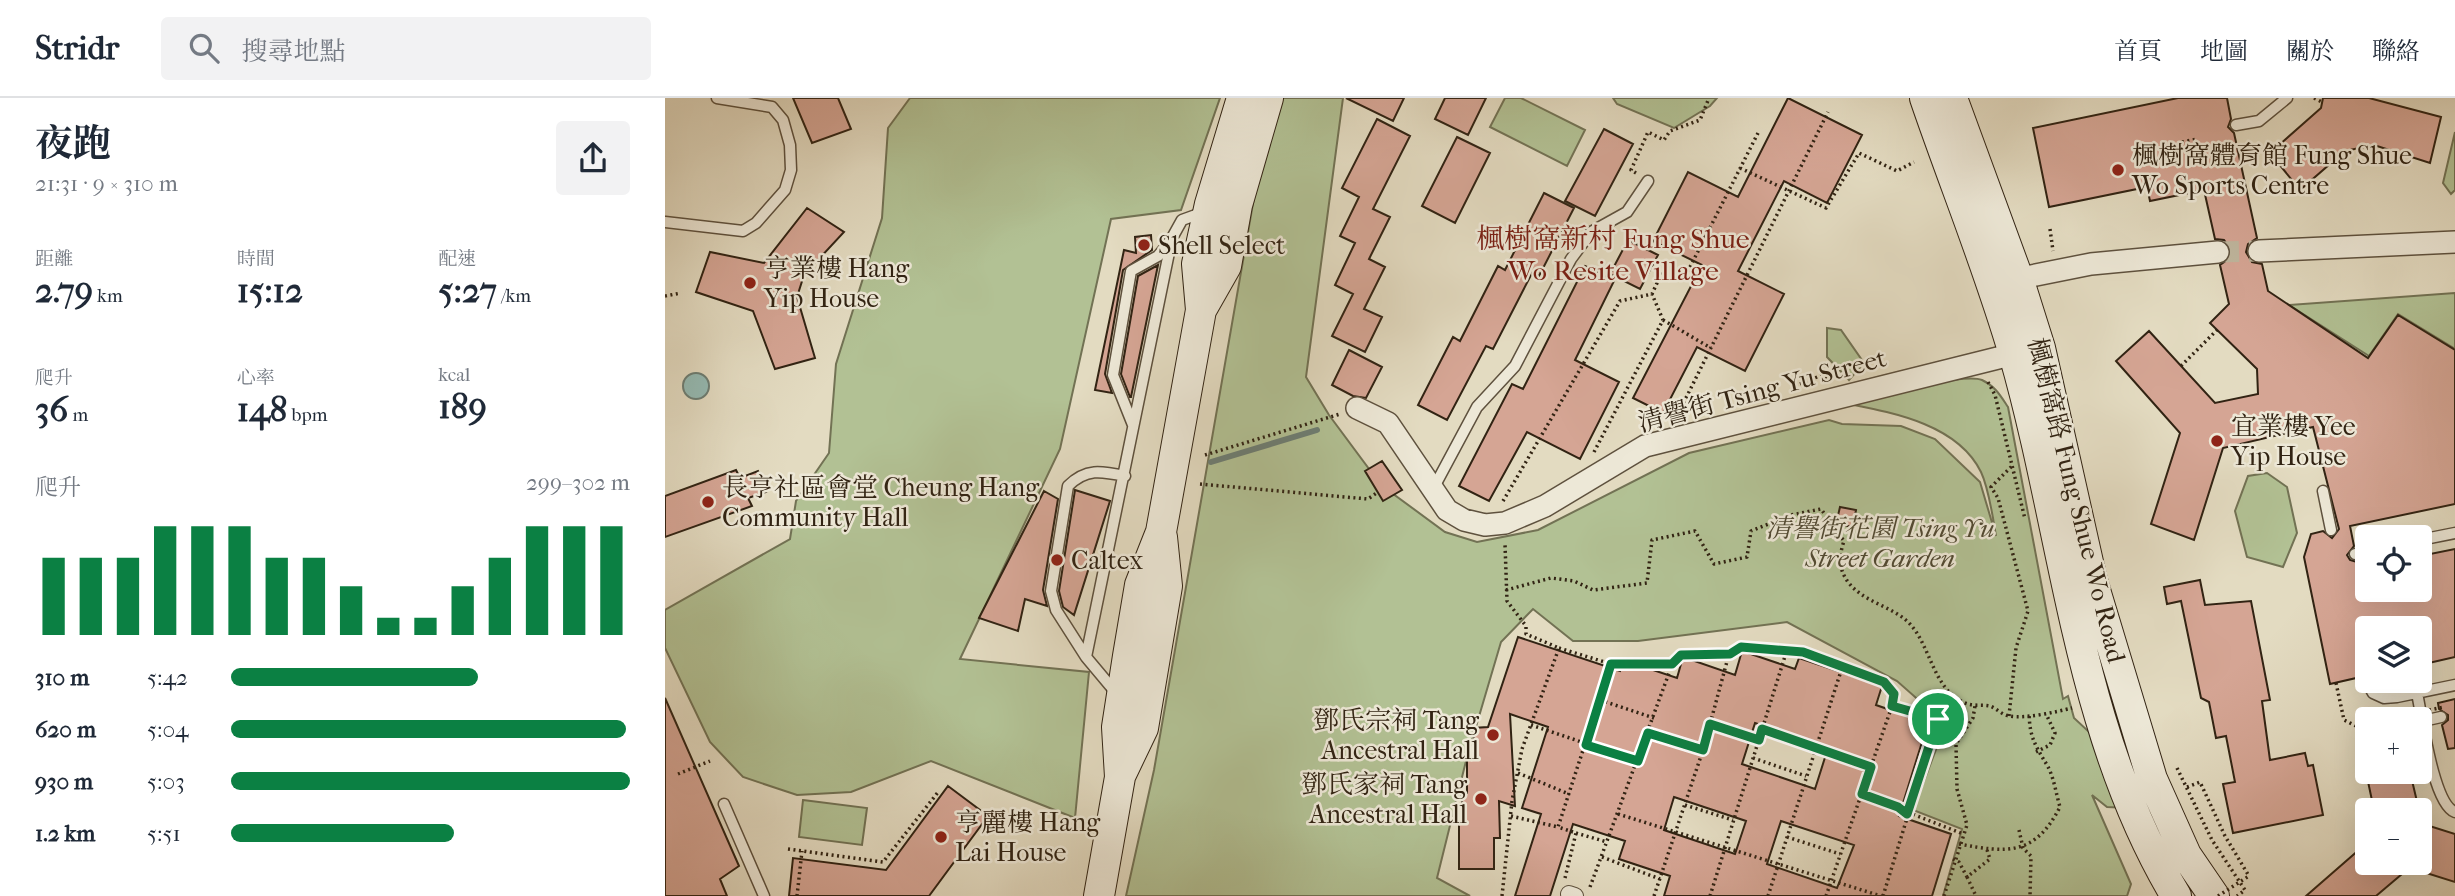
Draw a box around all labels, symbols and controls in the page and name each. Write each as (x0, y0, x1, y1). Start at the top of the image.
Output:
search box (161, 17, 651, 80)
text: Stridr (35, 29, 119, 68)
icon: search (185, 29, 223, 67)
text: 搜尋地點 (241, 36, 345, 67)
text: 首頁 (2114, 37, 2162, 65)
text: 地圖 (2200, 37, 2248, 65)
text: 關於 (2286, 37, 2334, 65)
text: 聯絡 (2372, 37, 2420, 65)
text: 夜跑 (35, 121, 111, 166)
button: share (556, 121, 630, 195)
place label: 楓樹窩體育館 Fung Shue Wo Sports Centre (2131, 140, 2412, 201)
marker: 楓樹窩體育館 Fung Shue Wo Sports Centre (2110, 162, 2126, 178)
text: 21:31 · 9 × 310 m (35, 170, 178, 197)
district label: 楓樹窩新村 Fung Shue Wo Resite Village (1476, 222, 1750, 287)
place label: Shell Select (1158, 230, 1286, 261)
marker: Shell Select (1136, 237, 1152, 253)
text: 距離 (35, 248, 73, 270)
text: 時間 (237, 248, 275, 270)
text: 配速 (438, 248, 476, 270)
place label: 亨業樓 Hang Yip House (763, 253, 910, 314)
text: 2.79 (35, 270, 93, 311)
text: 15:12 (237, 270, 303, 311)
text: 5:27 (438, 270, 497, 311)
marker: 亨業樓 Hang Yip House (742, 275, 758, 291)
text: km (93, 285, 123, 307)
text: /km (497, 285, 531, 307)
street label: 楓樹窩路 Fung Shue Wo Road (2021, 334, 2132, 667)
street label: 清譽街 Tsing Yu Street (1635, 342, 1890, 439)
text: kcal (438, 364, 470, 386)
text: 爬升 (35, 367, 73, 389)
text: 心率 (237, 367, 275, 389)
text: 189 (438, 386, 487, 427)
text: 36 (35, 389, 68, 430)
text: 148 (237, 389, 287, 430)
text: m (68, 404, 88, 426)
text: bpm (287, 404, 327, 426)
place label: 宜業樓 Yee Yip House (2230, 411, 2356, 472)
marker: 宜業樓 Yee Yip House (2209, 433, 2225, 449)
text: 299–302 m (526, 469, 630, 496)
place label: 長亨社區會堂 Cheung Hang Community Hall (722, 472, 1040, 533)
text: 爬升 (35, 474, 81, 501)
marker: 長亨社區會堂 Cheung Hang Community Hall (700, 494, 716, 510)
park label: 清譽街花園 Tsing Yu Street Garden (1765, 513, 1995, 574)
map controls (2355, 525, 2432, 875)
button: locate (2355, 525, 2432, 602)
place label: Caltex (1071, 545, 1144, 576)
marker: Caltex (1049, 552, 1065, 568)
button: layers (2355, 616, 2432, 693)
text: 310 m (35, 664, 89, 691)
text: 5:42 (147, 664, 188, 691)
pin (1908, 689, 1968, 749)
icon: arrive (1919, 700, 1957, 738)
place label: 鄧氏宗祠 Tang Ancestral Hall (1313, 705, 1480, 766)
button: + (2355, 707, 2432, 784)
text: 620 m (35, 716, 96, 743)
text: 5:04 (147, 716, 189, 743)
marker: 鄧氏宗祠 Tang Ancestral Hall (1485, 727, 1501, 743)
text: 930 m (35, 768, 93, 795)
text: 5:03 (147, 768, 185, 795)
place label: 鄧氏家祠 Tang Ancestral Hall (1301, 769, 1468, 830)
marker: 鄧氏家祠 Tang Ancestral Hall (1473, 791, 1489, 807)
button: − (2355, 798, 2432, 875)
place label: 亨麗樓 Hang Lai House (955, 807, 1101, 868)
text: 1.2 km (35, 820, 95, 847)
text: 5:51 (147, 820, 181, 847)
marker: 亨麗樓 Hang Lai House (933, 829, 949, 845)

